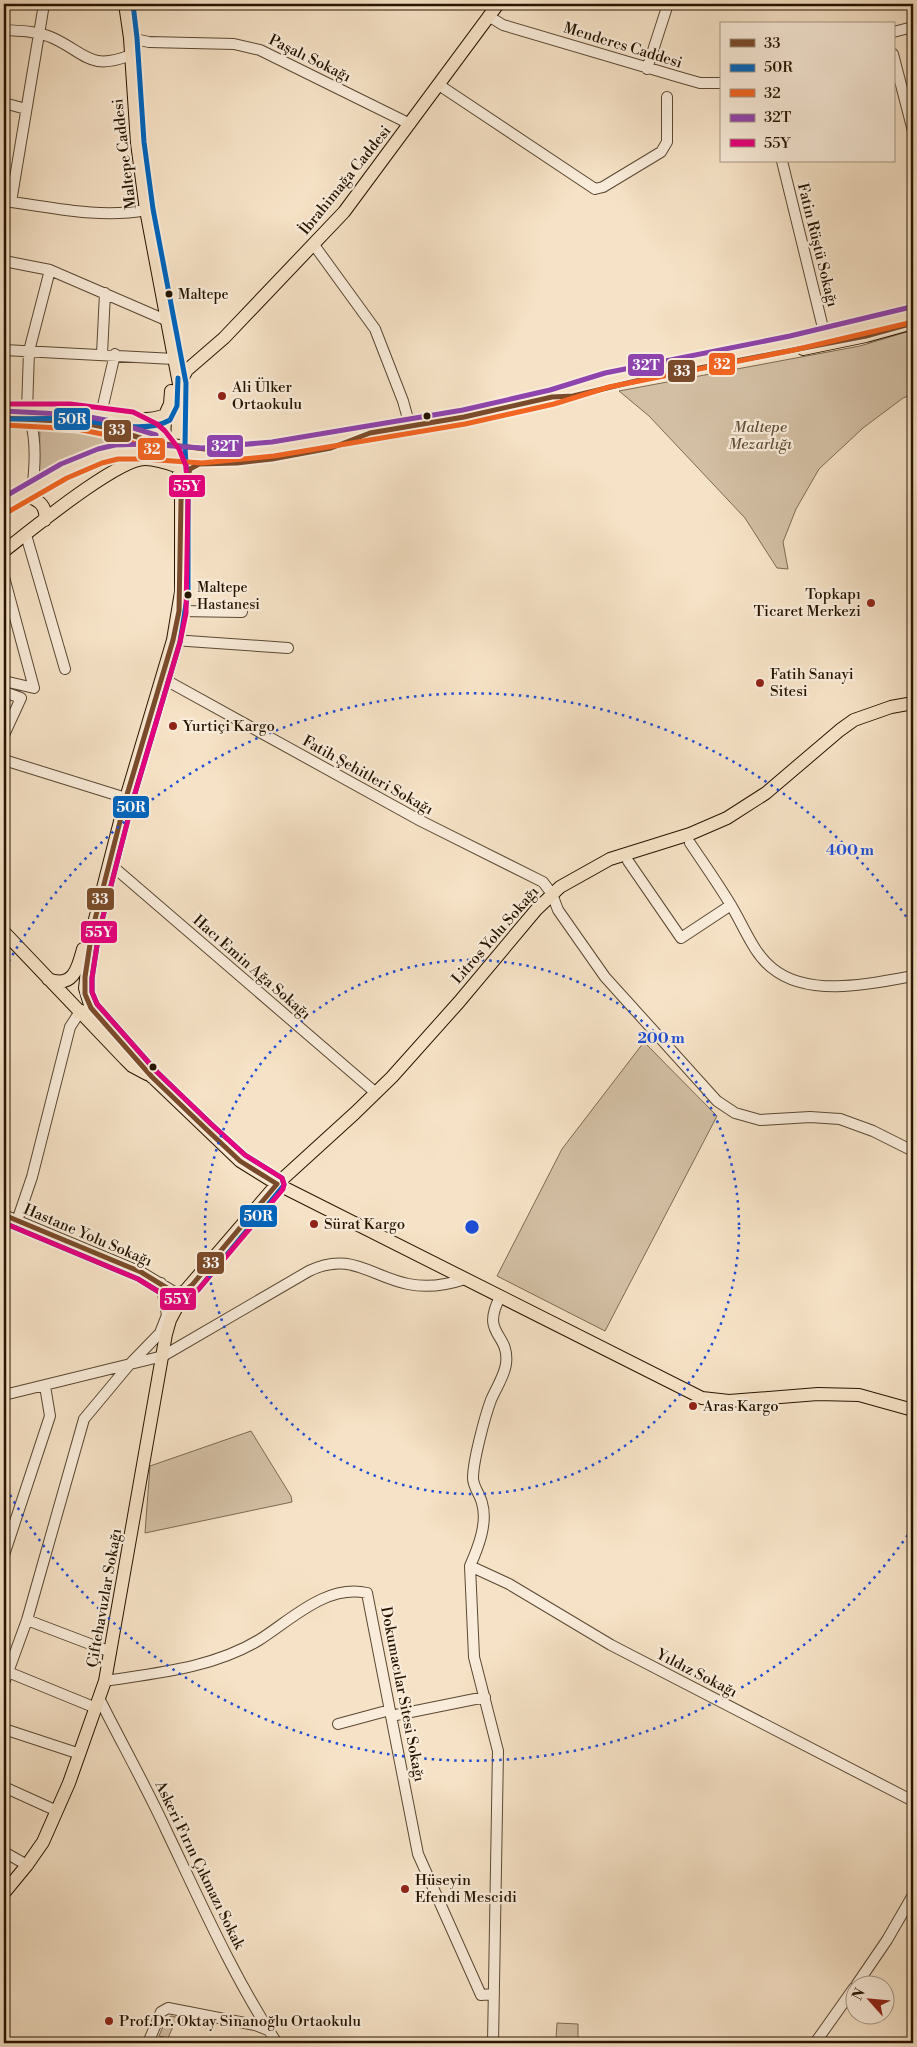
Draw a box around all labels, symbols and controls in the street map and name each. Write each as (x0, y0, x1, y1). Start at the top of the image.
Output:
street label: Menderes Caddesi (561, 18, 685, 73)
legend (720, 22, 894, 162)
street label: Paşalı Sokağı (265, 30, 354, 87)
text: 33 (764, 34, 781, 53)
text: 50R (764, 58, 793, 77)
text: 32 (764, 84, 781, 103)
street label: Maltepe Caddesi (108, 97, 141, 210)
text: 32T (764, 108, 792, 127)
street label: İbrahimağa Caddesi (295, 121, 395, 239)
text: 55Y (764, 134, 792, 153)
street label: Fatin Rüştü Sokağı (793, 181, 842, 309)
place label: Maltepe (178, 286, 229, 304)
marker: Maltepe (164, 289, 174, 299)
line badge: 32 (708, 352, 736, 376)
line badge: 32T (627, 353, 665, 377)
text: 32 (713, 356, 731, 374)
text: 32T (632, 357, 660, 375)
line badge: 33 (667, 359, 696, 383)
text: 33 (674, 363, 690, 381)
place label: Ali Ülker Ortaokulu (231, 377, 302, 414)
marker: Ali Ülker Ortaokulu (216, 390, 228, 402)
line badge: 50R (53, 407, 91, 431)
text: 50R (57, 411, 87, 429)
unlabelled marker (422, 411, 432, 421)
park label: Maltepe Mezarlığı (728, 418, 792, 454)
line badge: 33 (103, 419, 132, 443)
text: 33 (109, 422, 125, 440)
line badge: 32T (206, 434, 244, 458)
line badge: 32 (137, 437, 166, 461)
text: 32T (211, 438, 239, 456)
text: 32 (143, 441, 161, 459)
line badge: 55Y (168, 474, 206, 498)
text: 55Y (173, 478, 201, 496)
place label: Maltepe Hastanesi (197, 579, 260, 614)
place label: Topkapı Ticaret Merkezi (754, 585, 861, 621)
marker: Maltepe Hastanesi (183, 590, 193, 600)
marker: Topkapı Ticaret Merkezi (865, 597, 877, 609)
place label: Fatih Sanayi Sitesi (770, 665, 854, 701)
marker: Fatih Sanayi Sitesi (754, 677, 766, 689)
place label: Yurtiçi Kargo (182, 717, 275, 736)
marker: Yurtiçi Kargo (167, 720, 179, 732)
street label: Fatih Şehitleri Sokağı (299, 732, 437, 819)
line badge: 50R (112, 795, 150, 819)
text: 50R (116, 799, 146, 817)
text: 400 m (826, 841, 874, 860)
street label: Litros Yolu Sokağı (448, 883, 543, 988)
line badge: 33 (86, 887, 115, 911)
text: 33 (92, 891, 108, 909)
street label: Hacı Emin Ağa Sokağı (189, 911, 315, 1024)
line badge: 55Y (80, 920, 118, 944)
text: 55Y (85, 924, 113, 942)
text: 200 m (637, 1029, 685, 1048)
unlabelled marker (148, 1062, 158, 1072)
street label: Hastane Yolu Sokağı (21, 1200, 155, 1271)
line badge: 50R (239, 1204, 278, 1228)
text: 50R (243, 1208, 273, 1226)
place label: Sürat Kargo (324, 1215, 405, 1234)
marker: Sürat Kargo (308, 1218, 320, 1230)
centre of rings (463, 1218, 481, 1236)
line badge: 33 (196, 1251, 225, 1275)
text: 33 (203, 1255, 219, 1273)
line badge: 55Y (159, 1287, 197, 1311)
text: 55Y (164, 1291, 192, 1309)
place label: Aras Kargo (702, 1397, 779, 1416)
marker: Aras Kargo (687, 1400, 699, 1412)
street label: Çiftehavuzlar Sokağı (83, 1527, 126, 1669)
street label: Dokumacılar Sitesi Sokağı (376, 1605, 429, 1783)
street label: Yıldız Sokağı (652, 1644, 741, 1702)
street label: Askeri Fırın Çıkmazı Sokak (150, 1777, 249, 1954)
place label: Hüseyin Efendi Mescidi (415, 1871, 517, 1907)
marker: Hüseyin Efendi Mescidi (399, 1883, 411, 1895)
north arrow (844, 1974, 894, 2024)
text: N (849, 1986, 870, 2004)
place label: Prof.Dr. Oktay Sinanoğlu Ortaokulu (119, 2012, 362, 2031)
marker: Prof.Dr. Oktay Sinanoğlu Ortaokulu (103, 2015, 115, 2027)

